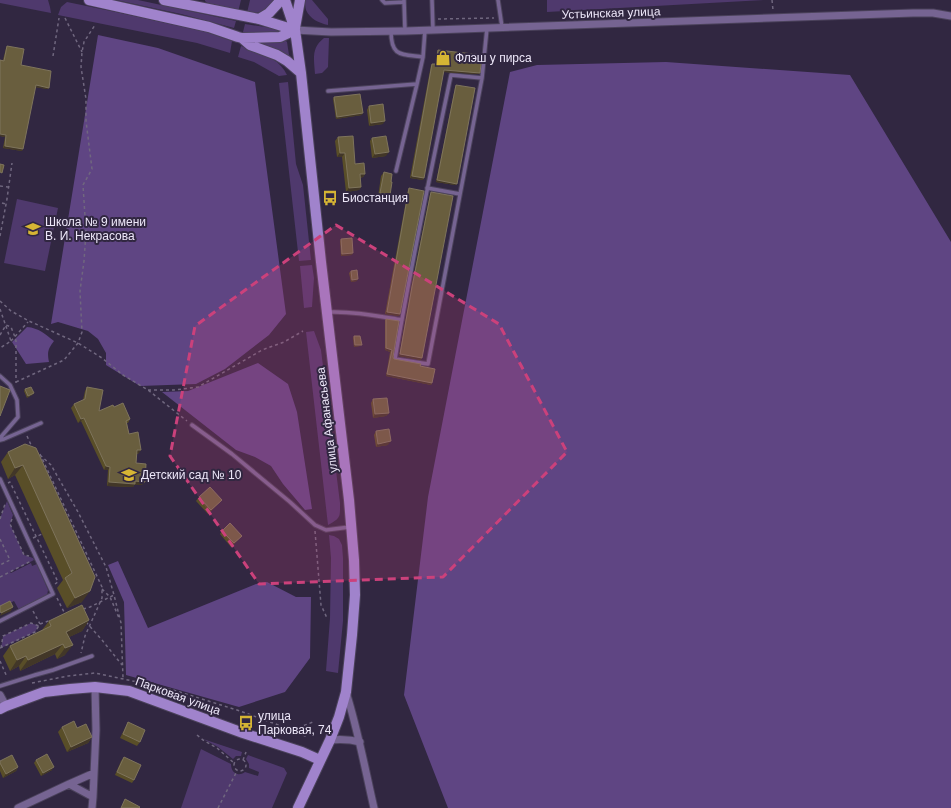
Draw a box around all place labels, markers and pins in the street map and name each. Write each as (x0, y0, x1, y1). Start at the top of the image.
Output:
shop icon: Флэш у пирса (434, 49, 452, 67)
place label: Флэш у пирса (455, 51, 532, 65)
bus stop icon: Биостанция (321, 189, 339, 207)
place label: Биостанция (342, 191, 408, 205)
place label: Школа № 9 имени В. И. Некрасова (45, 215, 146, 243)
school or university icon: Школа № 9 имени В. И. Некрасова (24, 220, 42, 238)
school or university icon: Детский сад № 10 (120, 466, 138, 484)
place label: Детский сад № 10 (141, 468, 242, 482)
place label: улица Парковая, 74 (258, 709, 332, 737)
bus stop icon: улица Парковая, 74 (237, 714, 255, 732)

